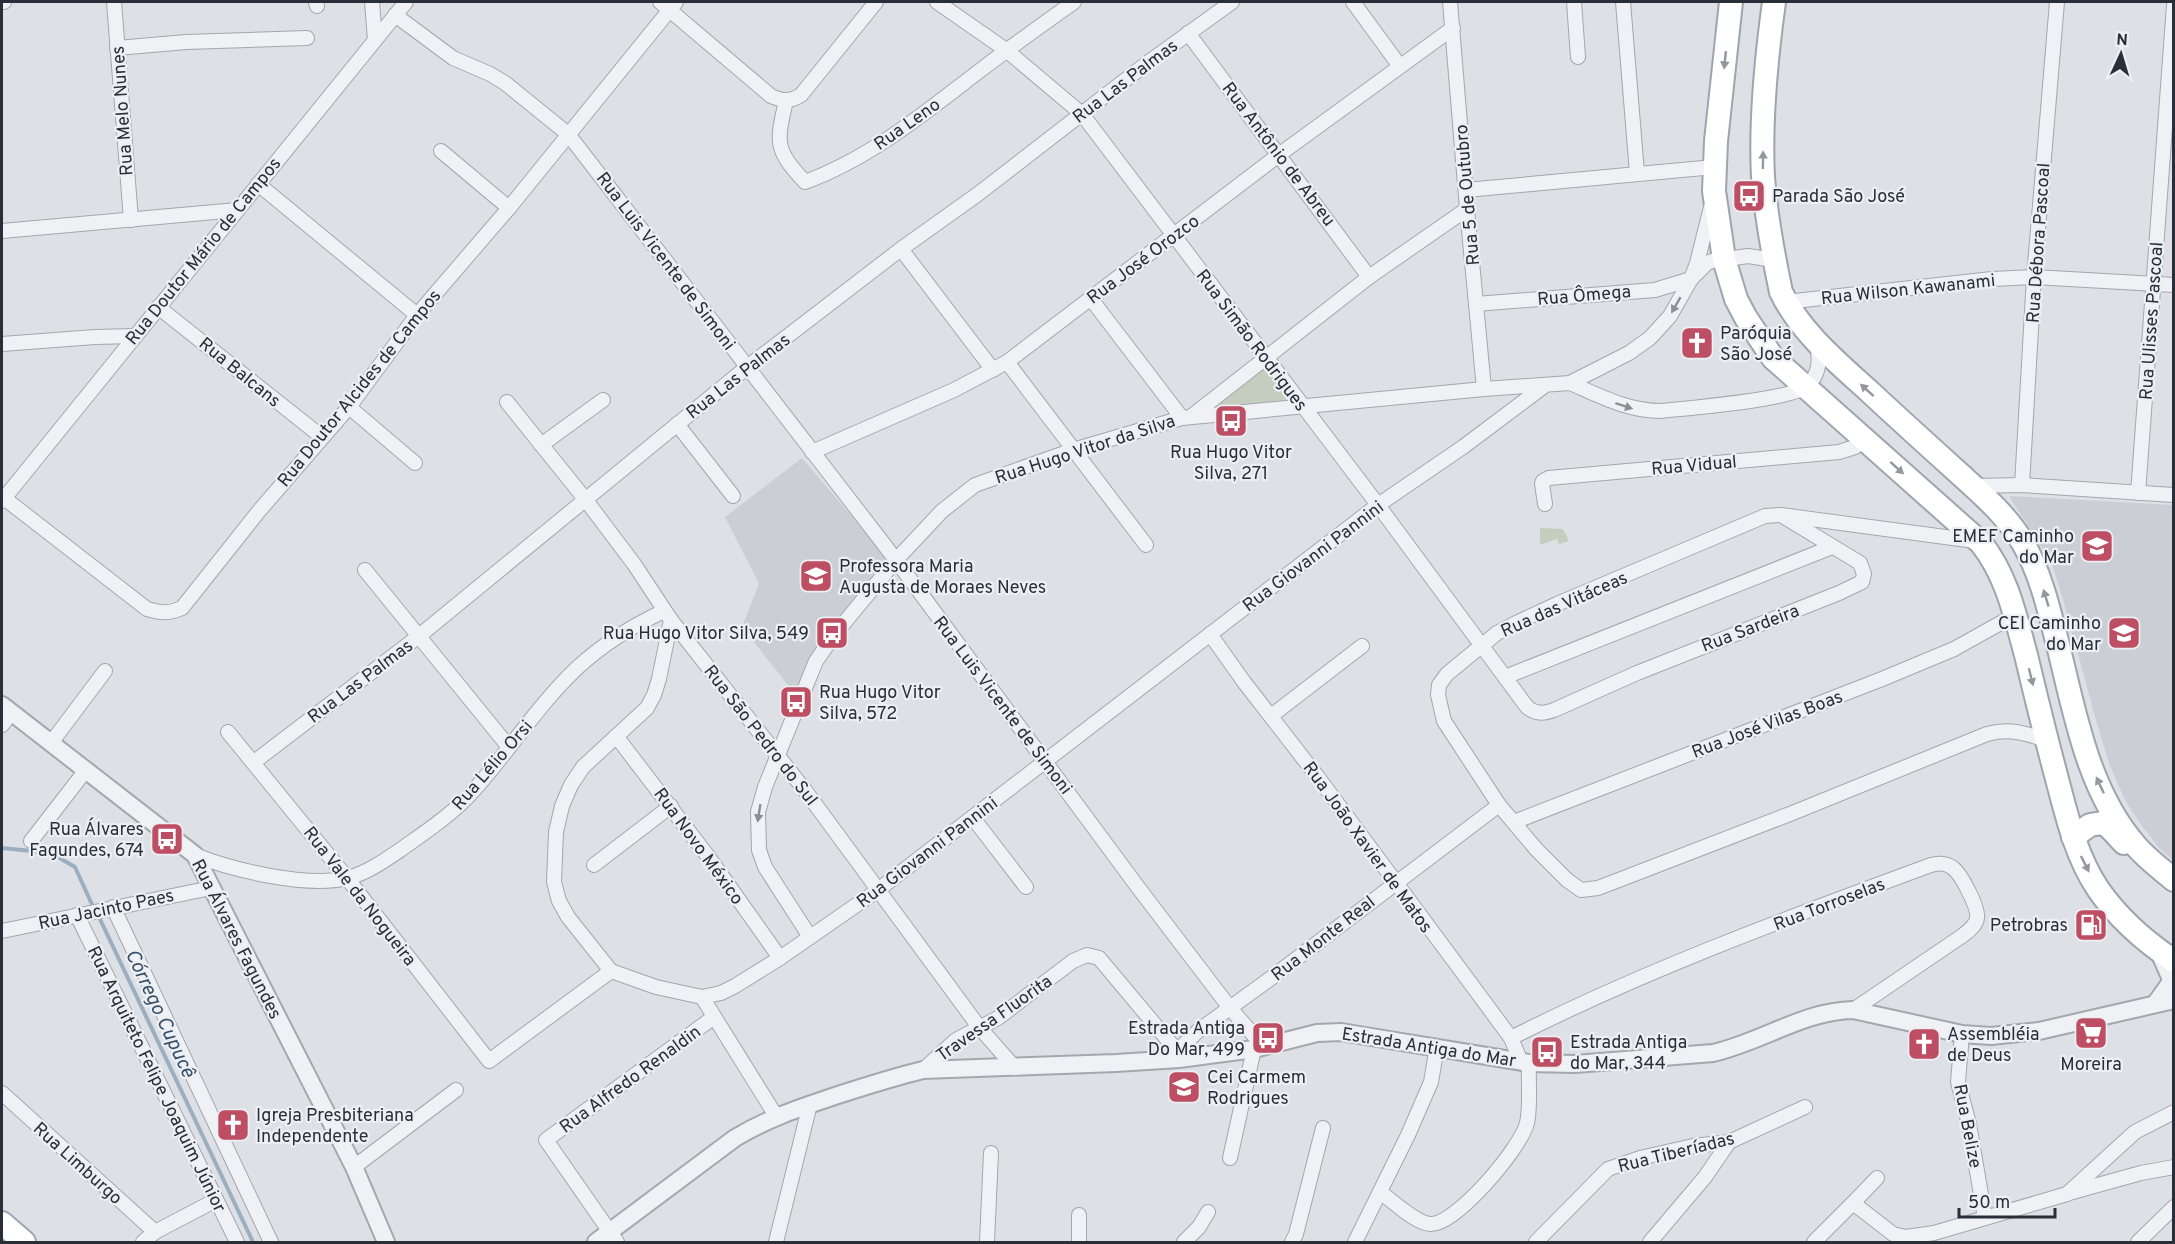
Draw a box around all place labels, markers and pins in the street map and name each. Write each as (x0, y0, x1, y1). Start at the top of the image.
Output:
bus stop icon: Parada São José (1731, 178, 1767, 214)
place label: Parada São José (1772, 186, 1905, 209)
place label: Paróquia São José (1720, 323, 1792, 367)
church icon: Paróquia São José (1679, 325, 1715, 361)
bus stop icon: Rua Hugo Vitor Silva, 271 (1213, 403, 1249, 439)
place label: Rua Hugo Vitor Silva, 271 (1170, 442, 1292, 486)
place label: EMEF Caminho do Mar (1952, 526, 2074, 570)
school or university icon: EMEF Caminho do Mar (2079, 528, 2115, 564)
place label: Professora Maria Augusta de Moraes Neves (839, 556, 1046, 600)
school or university icon: Professora Maria Augusta de Moraes Neves (798, 558, 834, 594)
place label: CEI Caminho do Mar (1998, 613, 2101, 657)
bus stop icon: Rua Hugo Vitor Silva, 549 (814, 615, 850, 651)
school or university icon: CEI Caminho do Mar (2106, 615, 2142, 651)
place label: Rua Hugo Vitor Silva, 549 (603, 623, 809, 646)
place label: Rua Hugo Vitor Silva, 572 (819, 682, 941, 726)
bus stop icon: Rua Hugo Vitor Silva, 572 (778, 684, 814, 720)
place label: Rua Álvares Fagundes, 674 (29, 817, 144, 863)
bus stop icon: Rua Álvares Fagundes, 674 (149, 821, 185, 857)
fuel station icon: Petrobras (2073, 907, 2109, 943)
place label: Petrobras (1990, 915, 2068, 938)
supermarket icon: Moreira (2073, 1015, 2109, 1051)
place label: Estrada Antiga Do Mar, 499 (1128, 1018, 1245, 1062)
bus stop icon: Estrada Antiga Do Mar, 499 (1250, 1020, 1286, 1056)
place label: Assembléia de Deus (1947, 1024, 2040, 1068)
church icon: Assembléia de Deus (1906, 1026, 1942, 1062)
place label: Estrada Antiga do Mar, 344 (1570, 1032, 1687, 1076)
bus stop icon: Estrada Antiga do Mar, 344 (1529, 1034, 1565, 1070)
place label: Moreira (2060, 1054, 2122, 1077)
place label: Cei Carmem Rodrigues (1207, 1067, 1306, 1111)
school or university icon: Cei Carmem Rodrigues (1166, 1069, 1202, 1105)
place label: Igreja Presbiteriana Independente (256, 1105, 414, 1149)
church icon: Igreja Presbiteriana Independente (215, 1107, 251, 1143)

